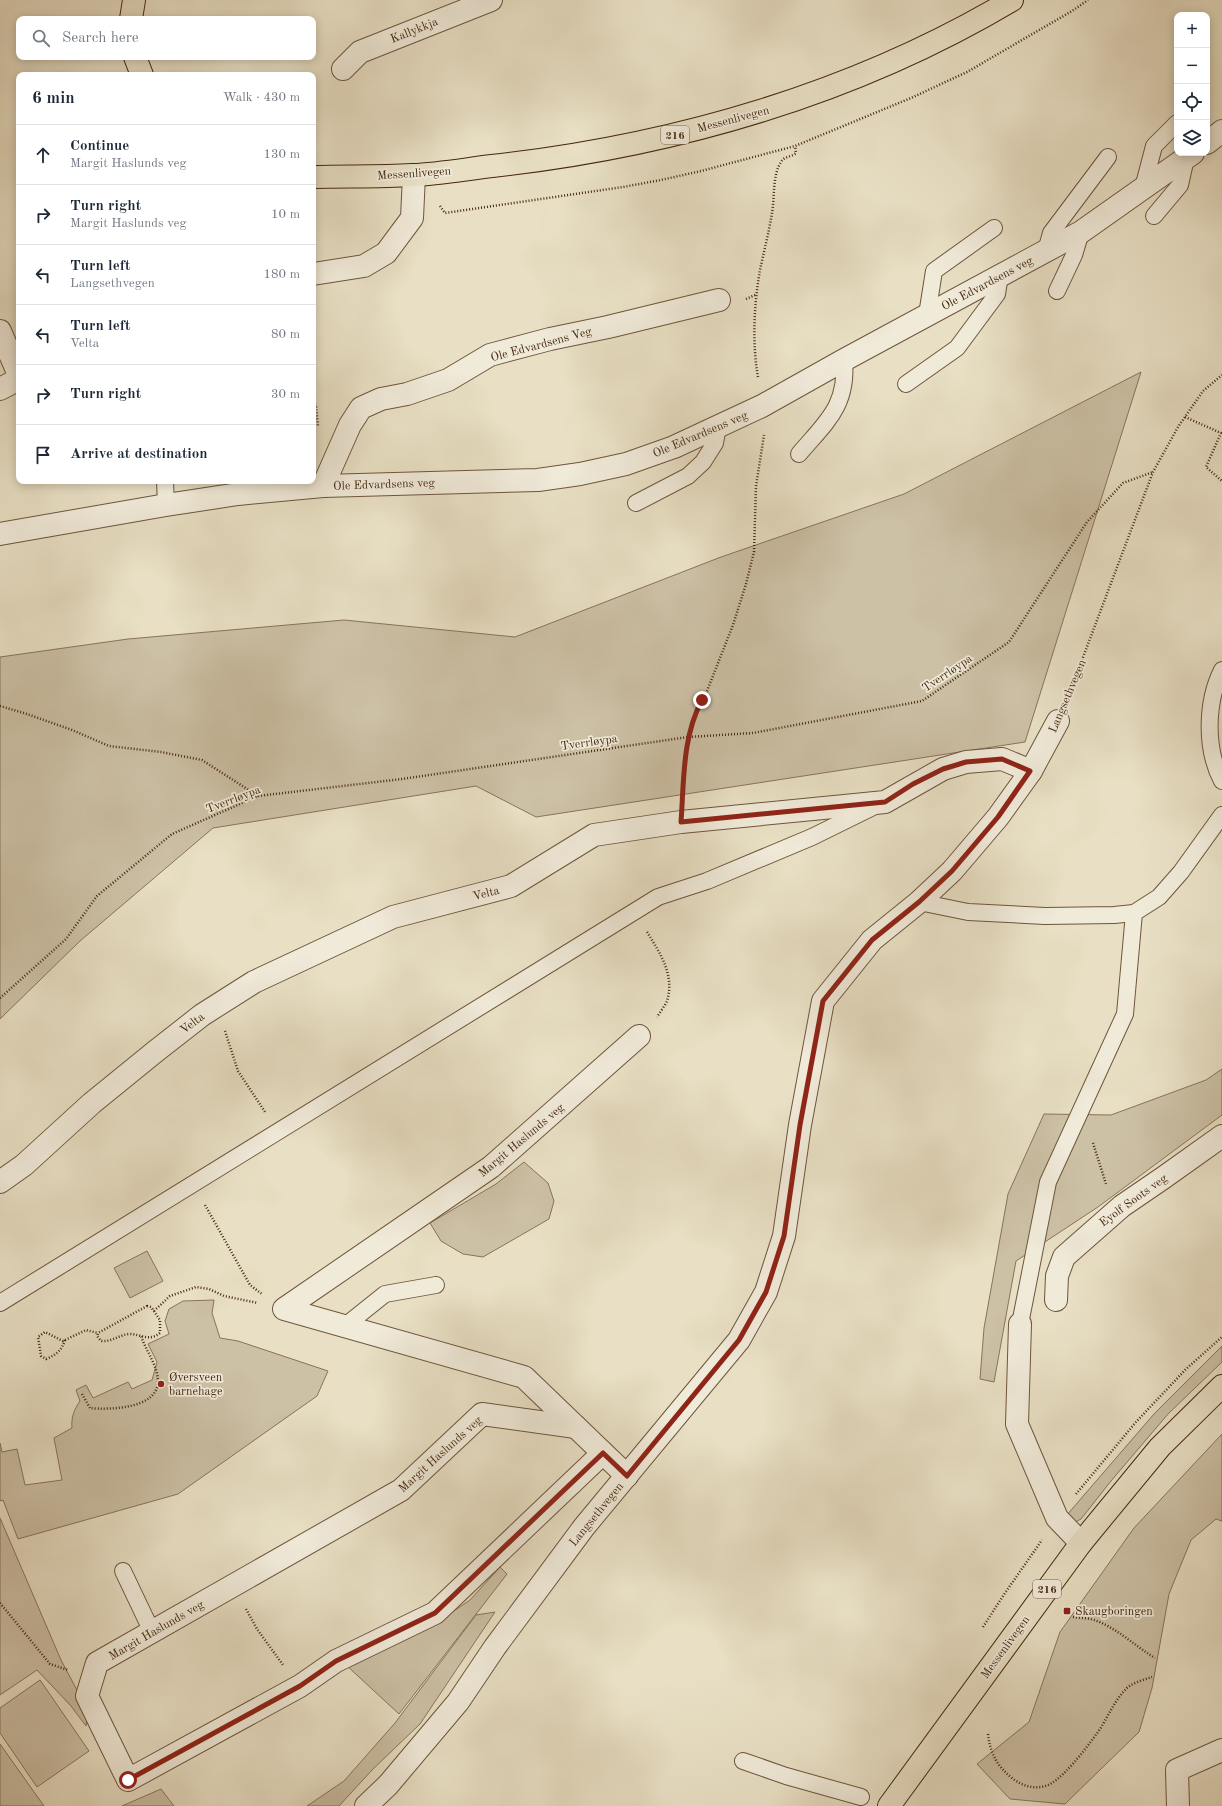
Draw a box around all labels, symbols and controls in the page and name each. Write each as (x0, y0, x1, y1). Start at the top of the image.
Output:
map controls (1174, 12, 1210, 156)
button: + (1174, 12, 1210, 48)
search box (16, 16, 316, 60)
street label: Kallykkja (389, 16, 440, 46)
icon: search (30, 27, 52, 49)
text: Search here (62, 31, 139, 46)
button: − (1174, 48, 1210, 84)
button: locate (1174, 84, 1210, 120)
text: 6 min (32, 90, 75, 107)
text: Walk · 430 m (223, 91, 300, 104)
street label: Messenlivegen (696, 104, 771, 135)
button: layers (1174, 120, 1210, 156)
road number: 216 (661, 126, 689, 144)
text: Continue (70, 139, 129, 154)
icon: ahead (32, 144, 54, 166)
text: 130 m (263, 148, 300, 161)
text: Margit Haslunds veg (70, 157, 186, 170)
street label: Messenlivegen (377, 165, 452, 183)
text: Turn right (70, 199, 141, 214)
icon: right (32, 204, 54, 226)
text: 10 m (271, 208, 300, 221)
text: Margit Haslunds veg (70, 217, 186, 230)
street label: Ole Edvardsens veg (940, 254, 1036, 313)
text: Turn left (70, 259, 130, 274)
icon: left (32, 264, 54, 286)
text: 180 m (263, 268, 300, 281)
text: Langsethvegen (70, 277, 155, 290)
text: Turn left (70, 319, 130, 334)
icon: left (32, 324, 54, 346)
street label: Ole Edvardsens Veg (489, 326, 594, 364)
text: 80 m (271, 328, 300, 341)
text: Velta (70, 337, 99, 350)
icon: right (32, 384, 54, 406)
text: Turn right (70, 387, 141, 402)
text: 30 m (271, 388, 300, 401)
street label: Ole Edvardsens veg (651, 409, 750, 460)
icon: arrive (32, 444, 54, 466)
text: Arrive at destination (70, 447, 208, 462)
street label: Ole Edvardsens veg (333, 477, 436, 493)
street label: Tverrløypa (920, 653, 975, 695)
street label: Langsethvegen (1047, 658, 1089, 735)
route end (693, 691, 711, 709)
street label: Tverrløypa (560, 733, 618, 753)
street label: Tverrløypa (204, 784, 262, 816)
street label: Velta (472, 885, 501, 903)
street label: Velta (178, 1011, 207, 1037)
street label: Margit Haslunds veg (477, 1101, 567, 1180)
street label: Eyolf Soots veg (1098, 1172, 1170, 1229)
place label: Øversveen barnehage (169, 1372, 223, 1398)
marker: Øversveen barnehage (156, 1379, 166, 1389)
street label: Margit Haslunds veg (397, 1414, 485, 1495)
street label: Langsethvegen (568, 1480, 626, 1549)
road number: 216 (1033, 1580, 1061, 1598)
street label: Margit Haslunds veg (107, 1599, 207, 1663)
marker: Skaugboringen (1062, 1606, 1072, 1616)
place label: Skaugboringen (1075, 1606, 1153, 1618)
street label: Messenlivegen (979, 1614, 1033, 1681)
route start (119, 1771, 137, 1789)

